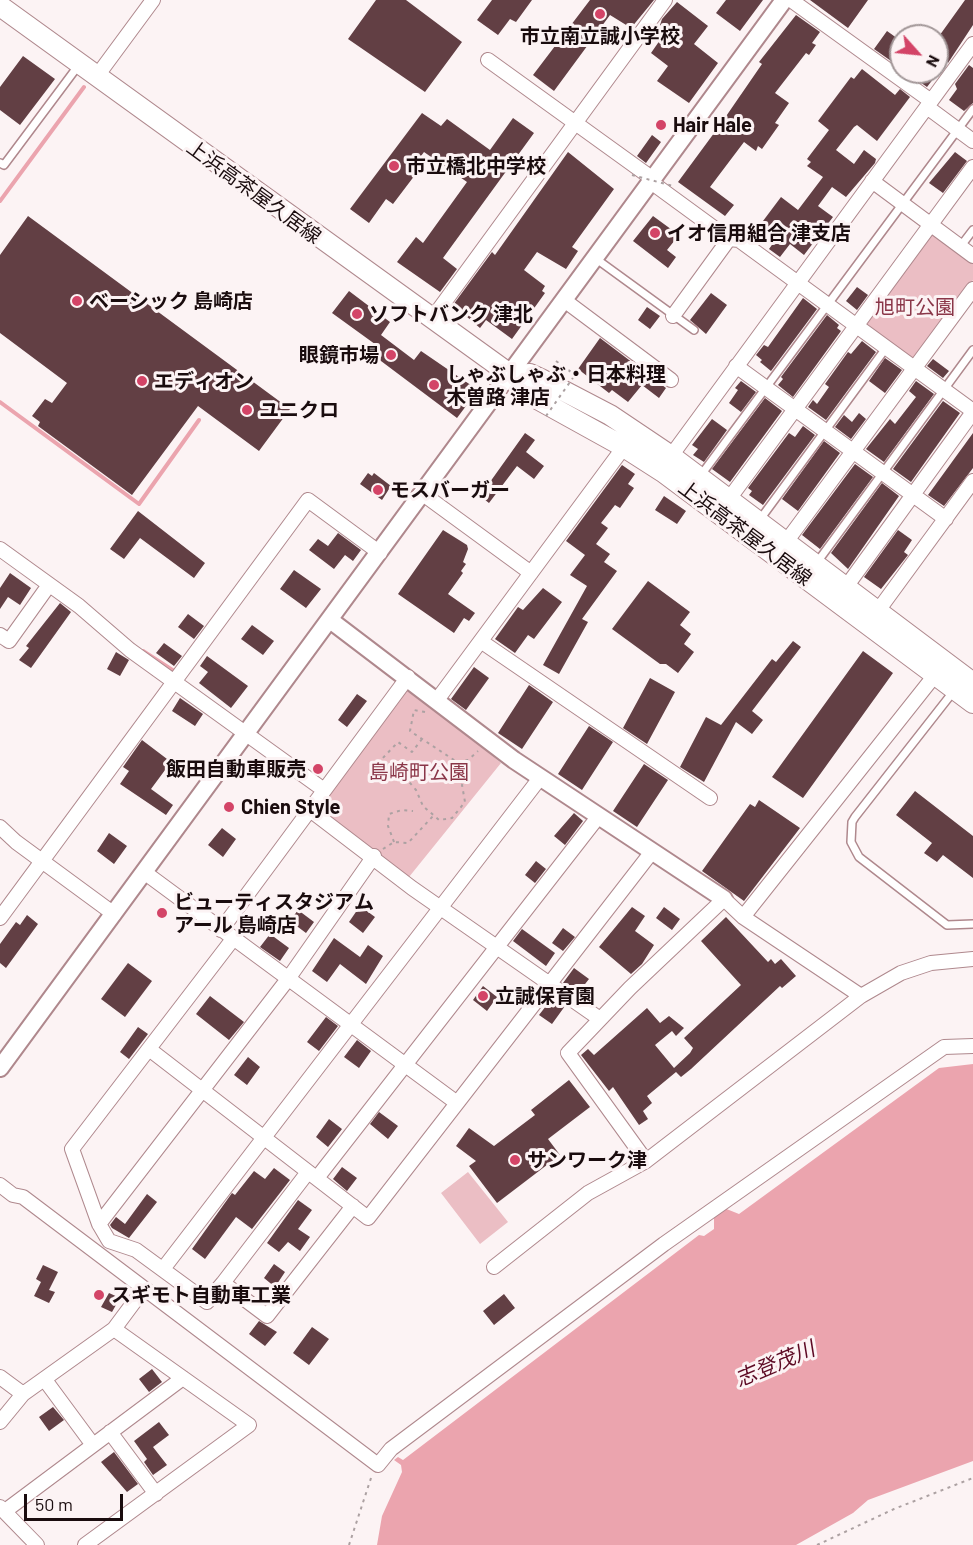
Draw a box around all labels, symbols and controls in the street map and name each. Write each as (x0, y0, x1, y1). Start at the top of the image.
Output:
marker: 市立南立誠小学校 (593, 7, 607, 21)
place label: 市立南立誠小学校 (520, 24, 680, 48)
north arrow (889, 24, 949, 84)
text: N (923, 52, 945, 71)
place label: Hair Hale (673, 113, 752, 137)
marker: Hair Hale (654, 118, 668, 132)
street label: 上浜高茶屋久居線 (182, 135, 326, 249)
place label: 市立橋北中学校 (406, 154, 546, 178)
marker: 市立橋北中学校 (387, 159, 401, 173)
place label: イオ信用組合 津支店 (667, 221, 851, 245)
marker: イオ信用組合 津支店 (648, 226, 662, 240)
place label: ベーシック 島崎店 (89, 289, 253, 313)
marker: ベーシック 島崎店 (70, 294, 84, 308)
park label: 旭町公園 (875, 295, 955, 319)
place label: ソフトバンク 津北 (369, 302, 533, 326)
marker: ソフトバンク 津北 (350, 307, 364, 321)
place label: 眼鏡市場 (299, 343, 379, 367)
marker: 眼鏡市場 (384, 348, 398, 362)
place label: しゃぶしゃぶ・日本料理 木曽路 津店 (446, 362, 666, 409)
place label: エディオン (154, 369, 254, 393)
marker: エディオン (135, 374, 149, 388)
marker: しゃぶしゃぶ・日本料理 木曽路 津店 (427, 378, 441, 392)
place label: ユニクロ (259, 398, 339, 422)
marker: ユニクロ (240, 403, 254, 417)
street label: 上浜高茶屋久居線 (674, 475, 816, 591)
place label: モスバーガー (390, 478, 510, 502)
marker: モスバーガー (371, 483, 385, 497)
place label: 飯田自動車販売 (166, 757, 306, 781)
park label: 島崎町公園 (369, 760, 469, 784)
marker: 飯田自動車販売 (311, 762, 325, 776)
place label: Chien Style (241, 795, 340, 819)
marker: Chien Style (222, 800, 236, 814)
place label: ビューティスタジアム アール 島崎店 (174, 890, 374, 937)
marker: ビューティスタジアム アール 島崎店 (155, 906, 169, 920)
place label: 立誠保育園 (495, 984, 595, 1008)
marker: 立誠保育園 (476, 989, 490, 1003)
place label: サンワーク津 (527, 1148, 647, 1172)
marker: サンワーク津 (508, 1153, 522, 1167)
place label: スギモト自動車工業 (111, 1283, 291, 1307)
marker: スギモト自動車工業 (92, 1288, 106, 1302)
water label: 志登茂川 (731, 1336, 819, 1392)
scale bar (27, 1482, 126, 1520)
text: 50 m (35, 1493, 73, 1515)

